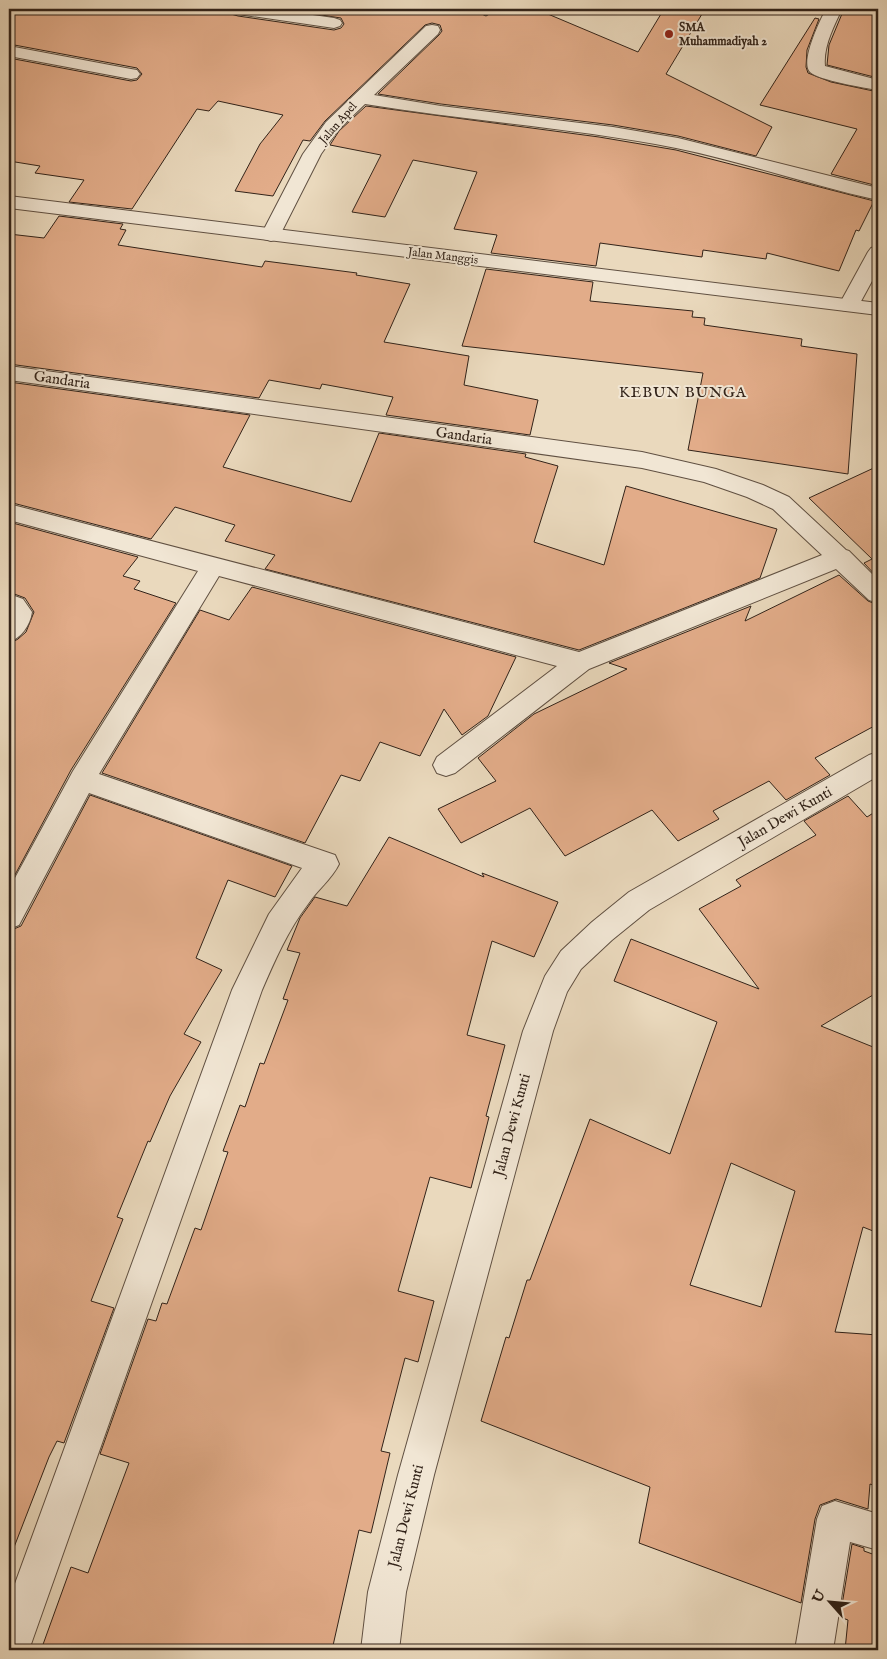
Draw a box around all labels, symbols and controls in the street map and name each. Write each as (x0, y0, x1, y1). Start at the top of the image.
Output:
place label: SMA Muhammadiyah 2 (679, 20, 767, 50)
marker: SMA Muhammadiyah 2 (663, 28, 675, 40)
street label: Jalan Apel (314, 98, 361, 149)
street label: Jalan Manggis (405, 244, 479, 269)
street label: Gandaria (33, 367, 92, 393)
district label: KEBUN BUNGA (619, 383, 747, 402)
street label: Gandaria (435, 423, 494, 449)
street label: Jalan Dewi Kunti (733, 782, 836, 853)
street label: Jalan Dewi Kunti (489, 1071, 535, 1180)
street label: Jalan Dewi Kunti (383, 1462, 428, 1572)
north arrow (804, 1576, 854, 1626)
text: U (808, 1586, 831, 1607)

